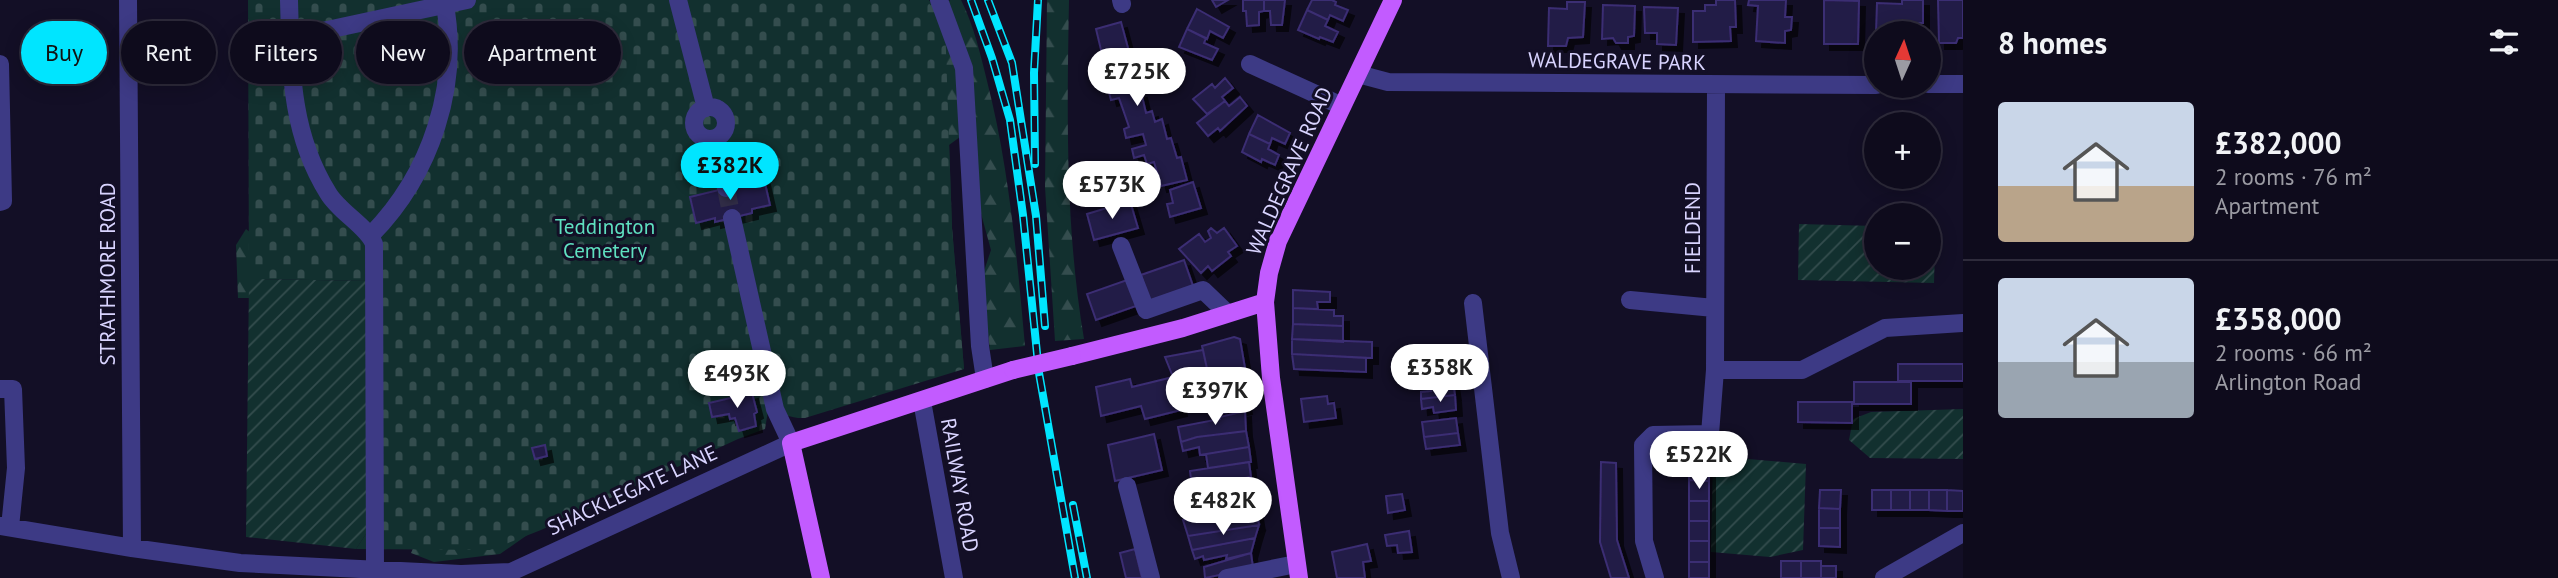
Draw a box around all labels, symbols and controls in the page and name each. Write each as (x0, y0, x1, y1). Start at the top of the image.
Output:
chip: Buy (21, 21, 107, 84)
chip: Rent (121, 21, 216, 84)
chip: Filters (230, 21, 342, 84)
chip: New (356, 21, 450, 84)
chip: Apartment (464, 21, 621, 84)
north arrow (1864, 21, 1941, 98)
map controls (1864, 21, 1941, 280)
text: 8 homes (1998, 23, 2107, 62)
icon: filters (2485, 23, 2523, 61)
street label: WALDEGRAVE PARK (1528, 46, 1706, 76)
pin: £725K (1088, 48, 1186, 108)
text: £725K (1104, 56, 1170, 85)
street label: WALDEGRAVE ROAD (1240, 83, 1338, 259)
button: + (1864, 112, 1941, 189)
text: £382,000 (2215, 123, 2342, 162)
icon: home (2054, 130, 2138, 214)
pin: £382K (681, 142, 779, 202)
text: £382K (697, 150, 763, 179)
pin: £573K (1063, 162, 1161, 221)
text: 2 rooms · 76 m² (2215, 162, 2372, 191)
text: £573K (1079, 169, 1145, 198)
street label: STRATHMORE ROAD (94, 182, 121, 366)
street label: FIELDEND (1679, 182, 1706, 274)
text: Apartment (2215, 191, 2319, 220)
button: − (1864, 203, 1941, 280)
park label: Teddington Cemetery (555, 213, 655, 264)
text: £358,000 (2215, 299, 2342, 338)
icon: home (2054, 306, 2138, 390)
text: 2 rooms · 66 m² (2215, 338, 2372, 367)
pin: £358K (1391, 344, 1489, 404)
pin: £493K (688, 350, 786, 410)
text: £358K (1407, 352, 1473, 381)
text: £493K (704, 358, 770, 387)
text: Arlington Road (2215, 367, 2361, 396)
pin: £397K (1166, 368, 1264, 427)
text: £397K (1182, 375, 1248, 404)
street label: RAILWAY ROAD (935, 416, 985, 554)
pin: £522K (1650, 432, 1748, 491)
street label: SHACKLEGATE LANE (543, 439, 721, 541)
text: £522K (1666, 439, 1732, 468)
pin: £482K (1174, 477, 1272, 537)
text: £482K (1190, 485, 1256, 514)

